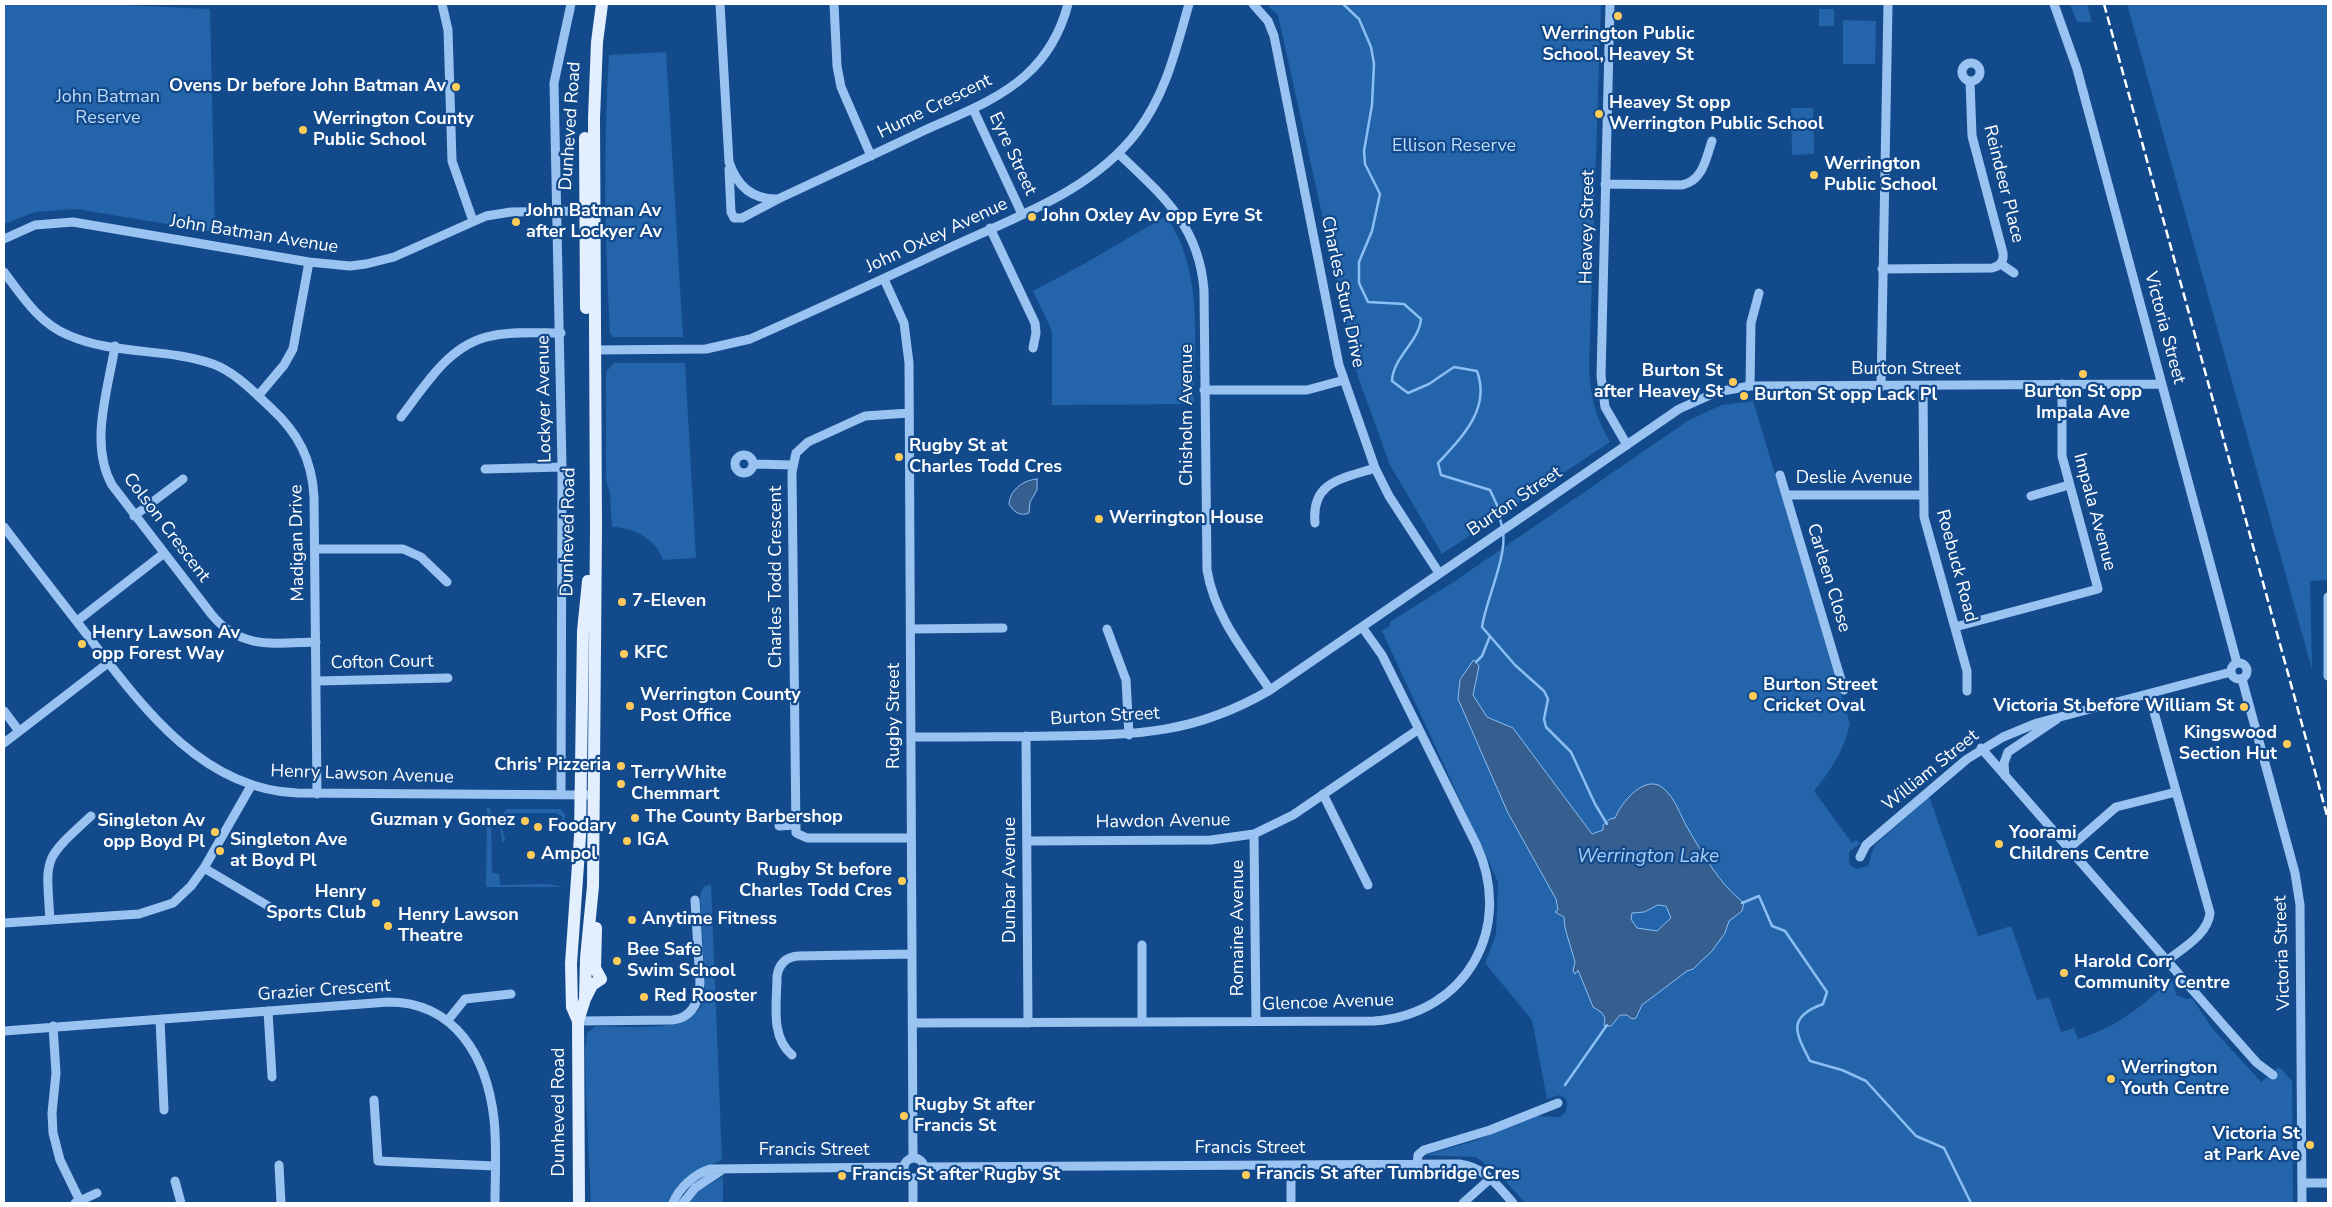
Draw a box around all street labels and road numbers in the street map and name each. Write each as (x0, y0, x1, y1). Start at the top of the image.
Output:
street label: Dunheved Road (556, 61, 586, 191)
street label: Hume Crescent (874, 70, 996, 144)
street label: Eyre Street (983, 109, 1041, 199)
street label: Reindeer Place (1978, 123, 2028, 245)
street label: Heavey Street (1576, 170, 1600, 284)
street label: John Oxley Avenue (863, 194, 1011, 278)
street label: John Batman Avenue (168, 211, 340, 259)
street label: Charles Sturt Drive (1315, 214, 1369, 370)
street label: Victoria Street (2139, 270, 2189, 386)
street label: Lockyer Avenue (533, 335, 557, 463)
street label: Chisholm Avenue (1177, 344, 1199, 486)
street label: Burton Street (1851, 359, 1961, 381)
street label: Impala Avenue (2068, 451, 2120, 573)
street label: Burton Street (1464, 462, 1566, 542)
street label: Dunheved Road (557, 467, 581, 597)
street label: Deslie Avenue (1796, 468, 1912, 490)
street label: Colson Crescent (118, 469, 214, 587)
street label: Madigan Drive (286, 484, 310, 602)
street label: Charles Todd Crescent (766, 486, 788, 668)
street label: Roebuck Road (1931, 507, 1981, 625)
street label: Carleen Close (1801, 521, 1855, 635)
street label: Cofton Court (330, 651, 434, 675)
street label: Rugby Street (884, 663, 906, 769)
street label: Burton Street (1050, 703, 1160, 731)
street label: William Street (1879, 726, 1983, 816)
street label: Henry Lawson Avenue (270, 761, 454, 789)
street label: Hawdon Avenue (1095, 810, 1231, 834)
street label: Dunbar Avenue (1000, 817, 1022, 943)
street label: Romaine Avenue (1228, 860, 1250, 996)
street label: Victoria Street (2270, 895, 2296, 1011)
street label: Grazier Crescent (257, 976, 391, 1006)
street label: Glencoe Avenue (1262, 990, 1394, 1016)
street label: Dunheved Road (549, 1047, 571, 1177)
street label: Francis Street (1195, 1138, 1305, 1160)
street label: Francis Street (759, 1140, 869, 1162)

